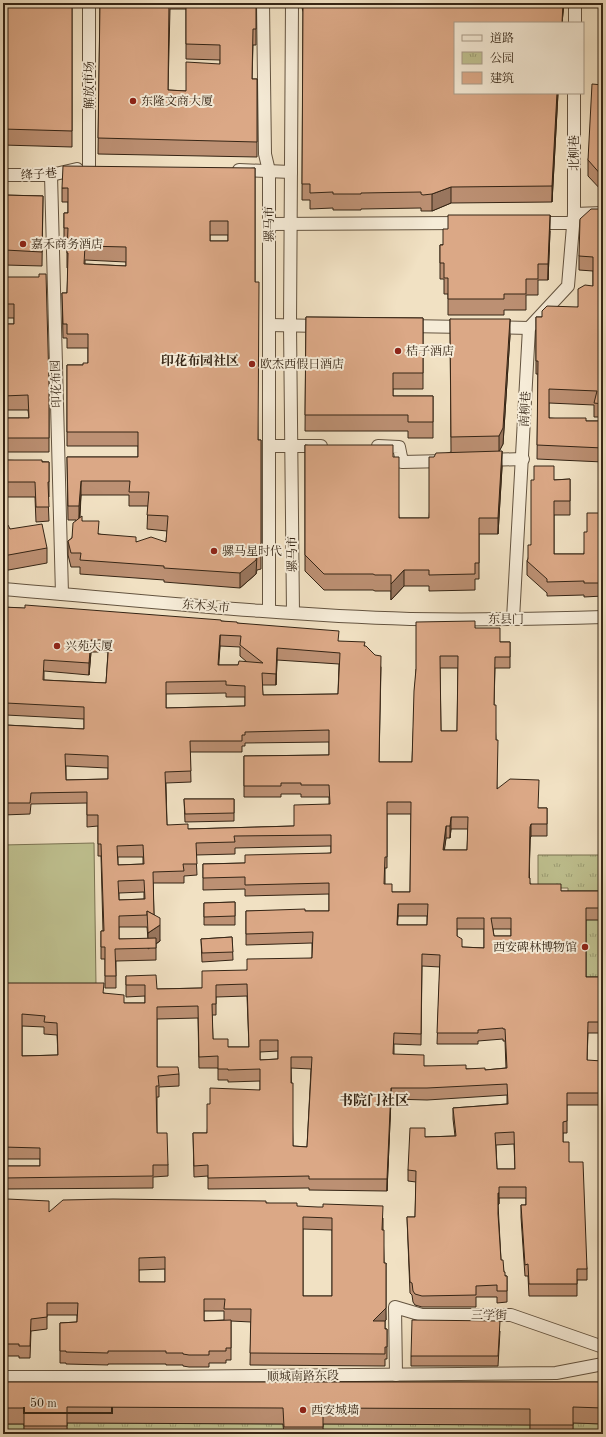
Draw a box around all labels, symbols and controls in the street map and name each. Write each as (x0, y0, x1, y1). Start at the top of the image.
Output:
legend (454, 22, 584, 94)
text: 道路 (490, 31, 514, 45)
text: 公园 (490, 52, 514, 65)
street label: 解放市场 (82, 61, 96, 109)
text: 建筑 (490, 71, 514, 85)
place label: 东隆文商大厦 (141, 94, 213, 108)
marker: 东隆文商大厦 (128, 96, 138, 106)
street label: 北柳巷 (567, 135, 581, 171)
street label: 绛子巷 (21, 166, 57, 182)
street label: 骡马市 (262, 206, 276, 242)
place label: 嘉禾商务酒店 (31, 237, 103, 251)
marker: 嘉禾商务酒店 (18, 239, 28, 249)
place label: 桔子酒店 (406, 344, 454, 358)
marker: 桔子酒店 (393, 346, 403, 356)
district label: 印花布园社区 (161, 353, 239, 368)
place label: 欧杰西假日酒店 (260, 357, 344, 371)
marker: 欧杰西假日酒店 (247, 359, 257, 369)
street label: 印花布园 (48, 360, 64, 408)
street label: 南柳巷 (517, 391, 533, 427)
street label: 骡马市 (285, 536, 299, 572)
place label: 骡马星时代 (222, 545, 282, 558)
marker: 骡马星时代 (209, 546, 219, 556)
street label: 东木头市 (181, 597, 231, 615)
street label: 东县门 (488, 612, 524, 626)
place label: 兴苑大厦 (65, 639, 113, 653)
marker: 兴苑大厦 (52, 641, 62, 651)
place label: 西安碑林博物馆 (493, 940, 577, 954)
marker: 西安碑林博物馆 (580, 942, 590, 952)
district label: 书院门社区 (339, 1093, 409, 1108)
street label: 三学街 (471, 1308, 508, 1322)
street label: 顺城南路东段 (267, 1368, 339, 1384)
scale bar (24, 1389, 112, 1415)
text: 50 m (30, 1397, 57, 1410)
place label: 西安城墙 (311, 1403, 359, 1417)
marker: 西安城墙 (298, 1405, 308, 1415)

